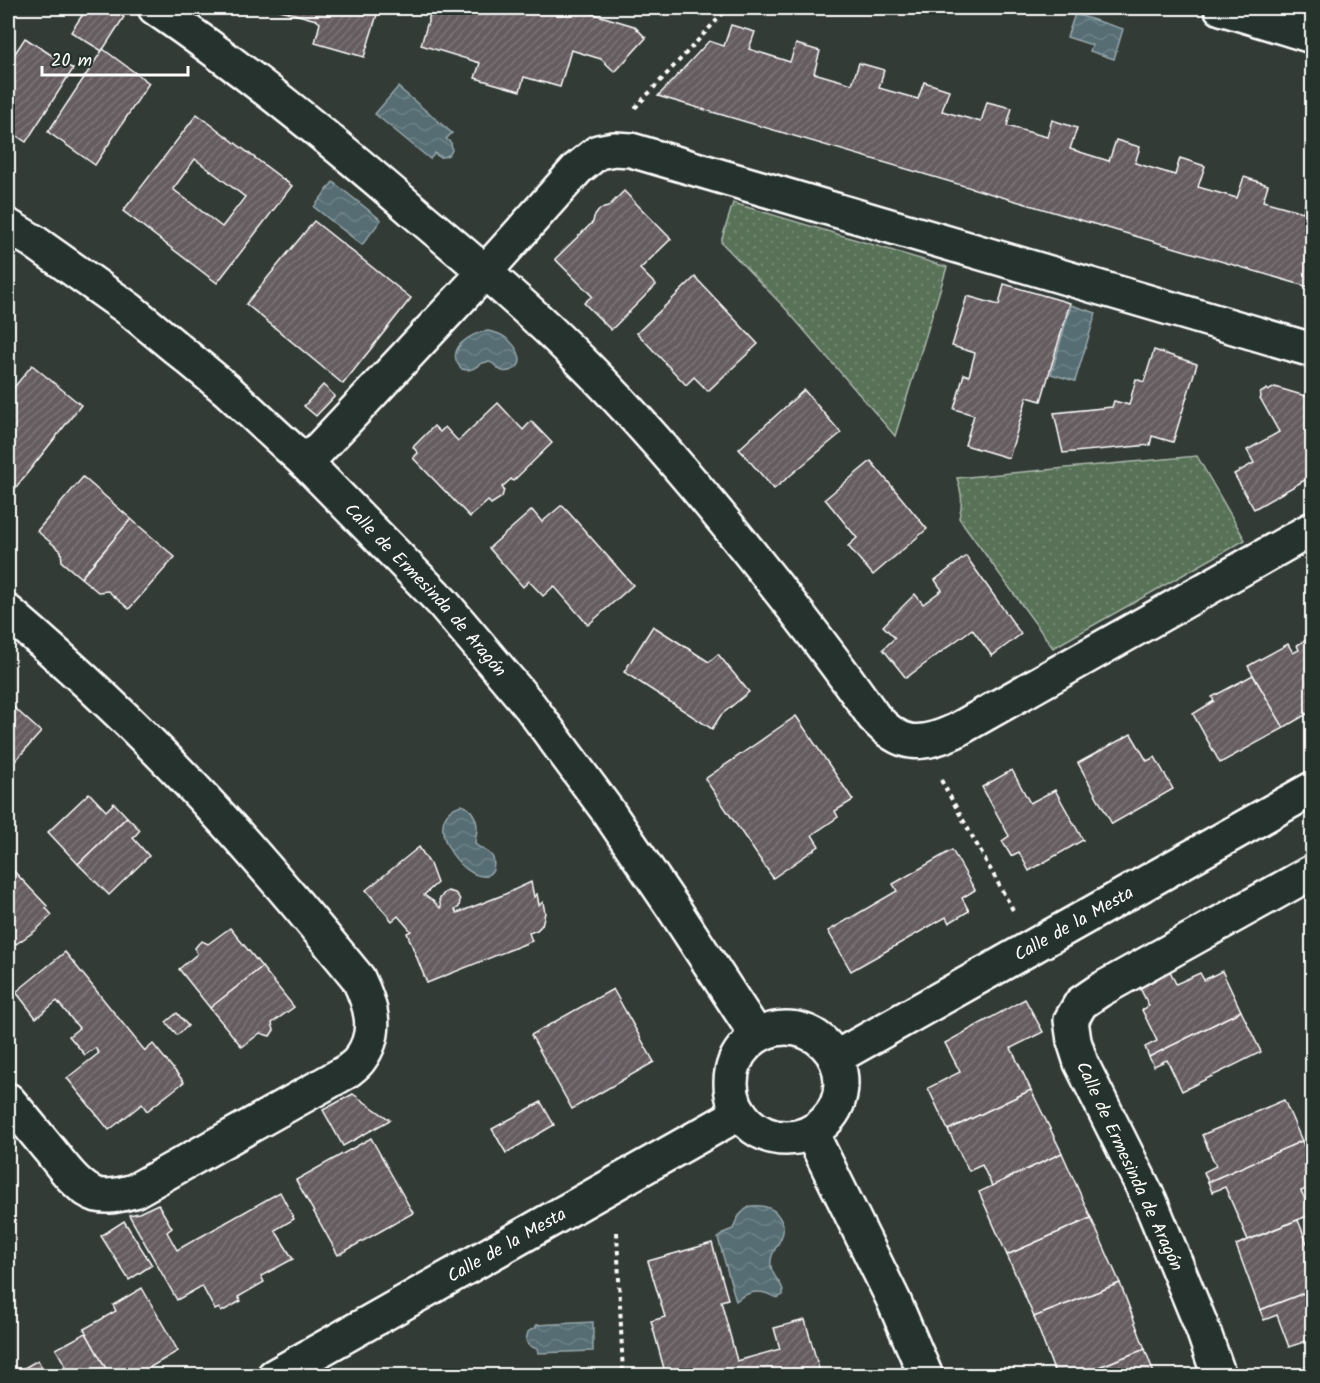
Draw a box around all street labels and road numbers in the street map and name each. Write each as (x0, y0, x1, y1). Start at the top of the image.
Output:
street label: Calle de Ermesinda de Aragón (337, 497, 513, 684)
street label: Calle de la Mesta (1009, 879, 1140, 970)
street label: Calle de Ermesinda de Aragón (1067, 1057, 1190, 1276)
street label: Calle de la Mesta (442, 1201, 572, 1291)

